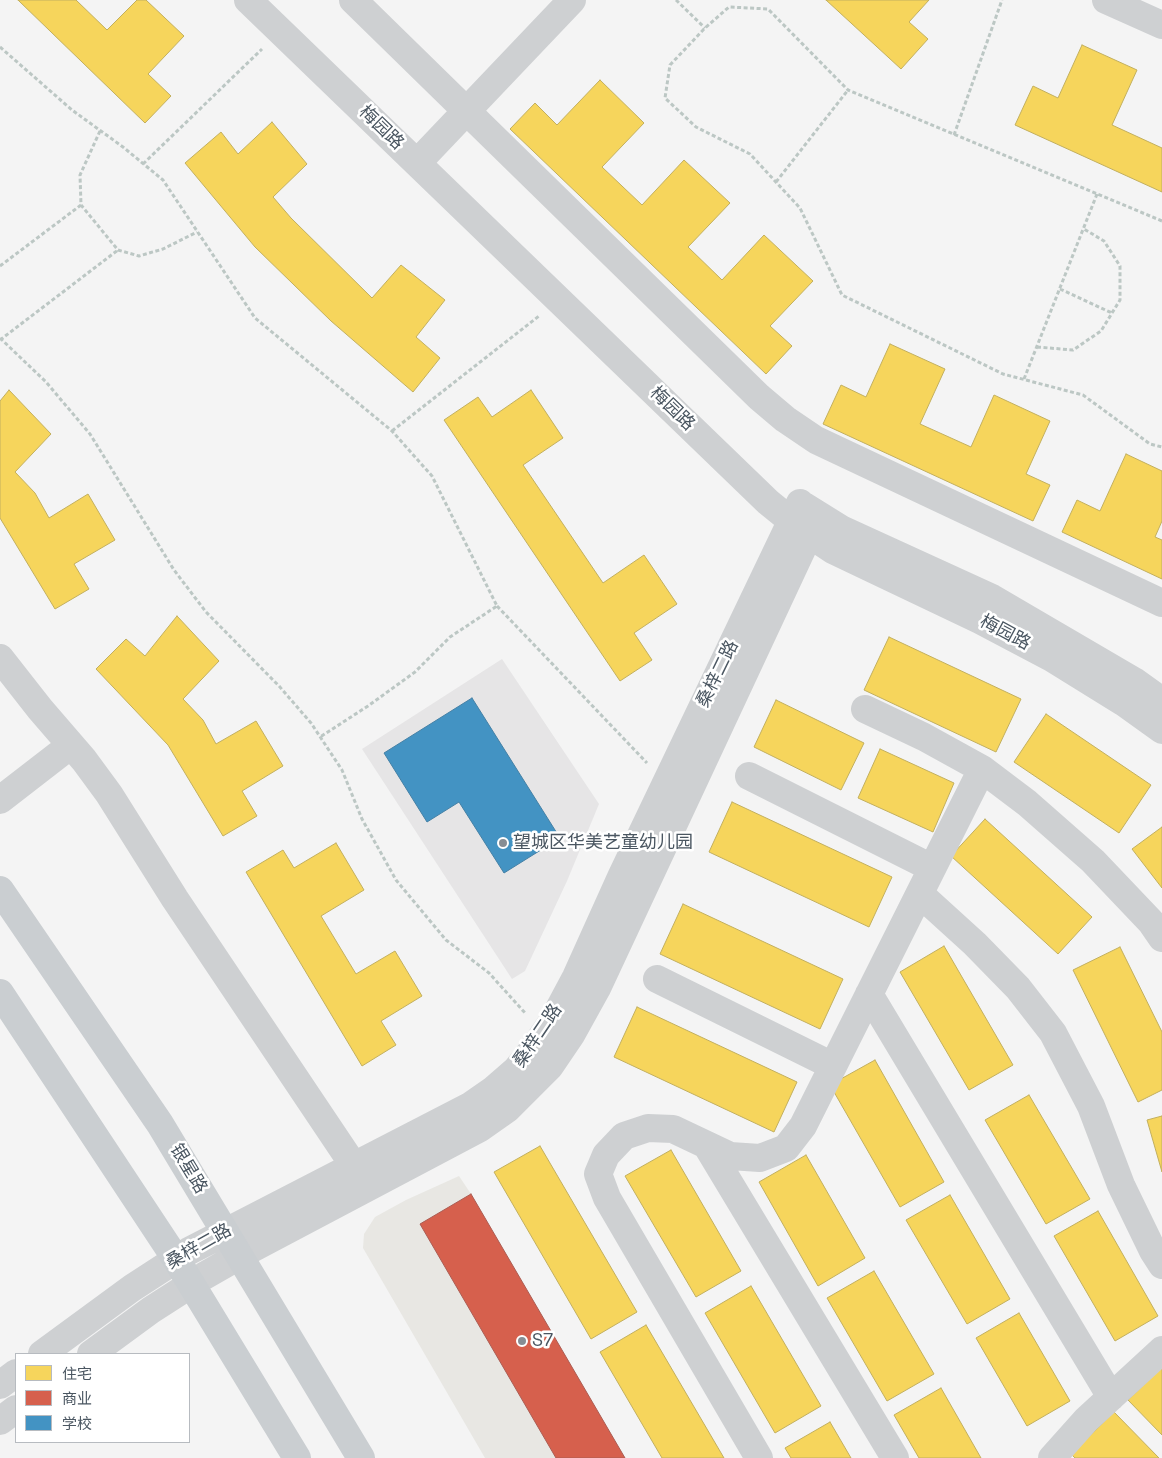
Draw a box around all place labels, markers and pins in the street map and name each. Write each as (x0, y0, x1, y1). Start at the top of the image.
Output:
place label: 望城区华美艺童幼儿园 (513, 832, 693, 854)
marker: 望城区华美艺童幼儿园 (497, 837, 509, 849)
place label: S7 (532, 1330, 553, 1352)
marker: S7 (516, 1335, 528, 1347)

